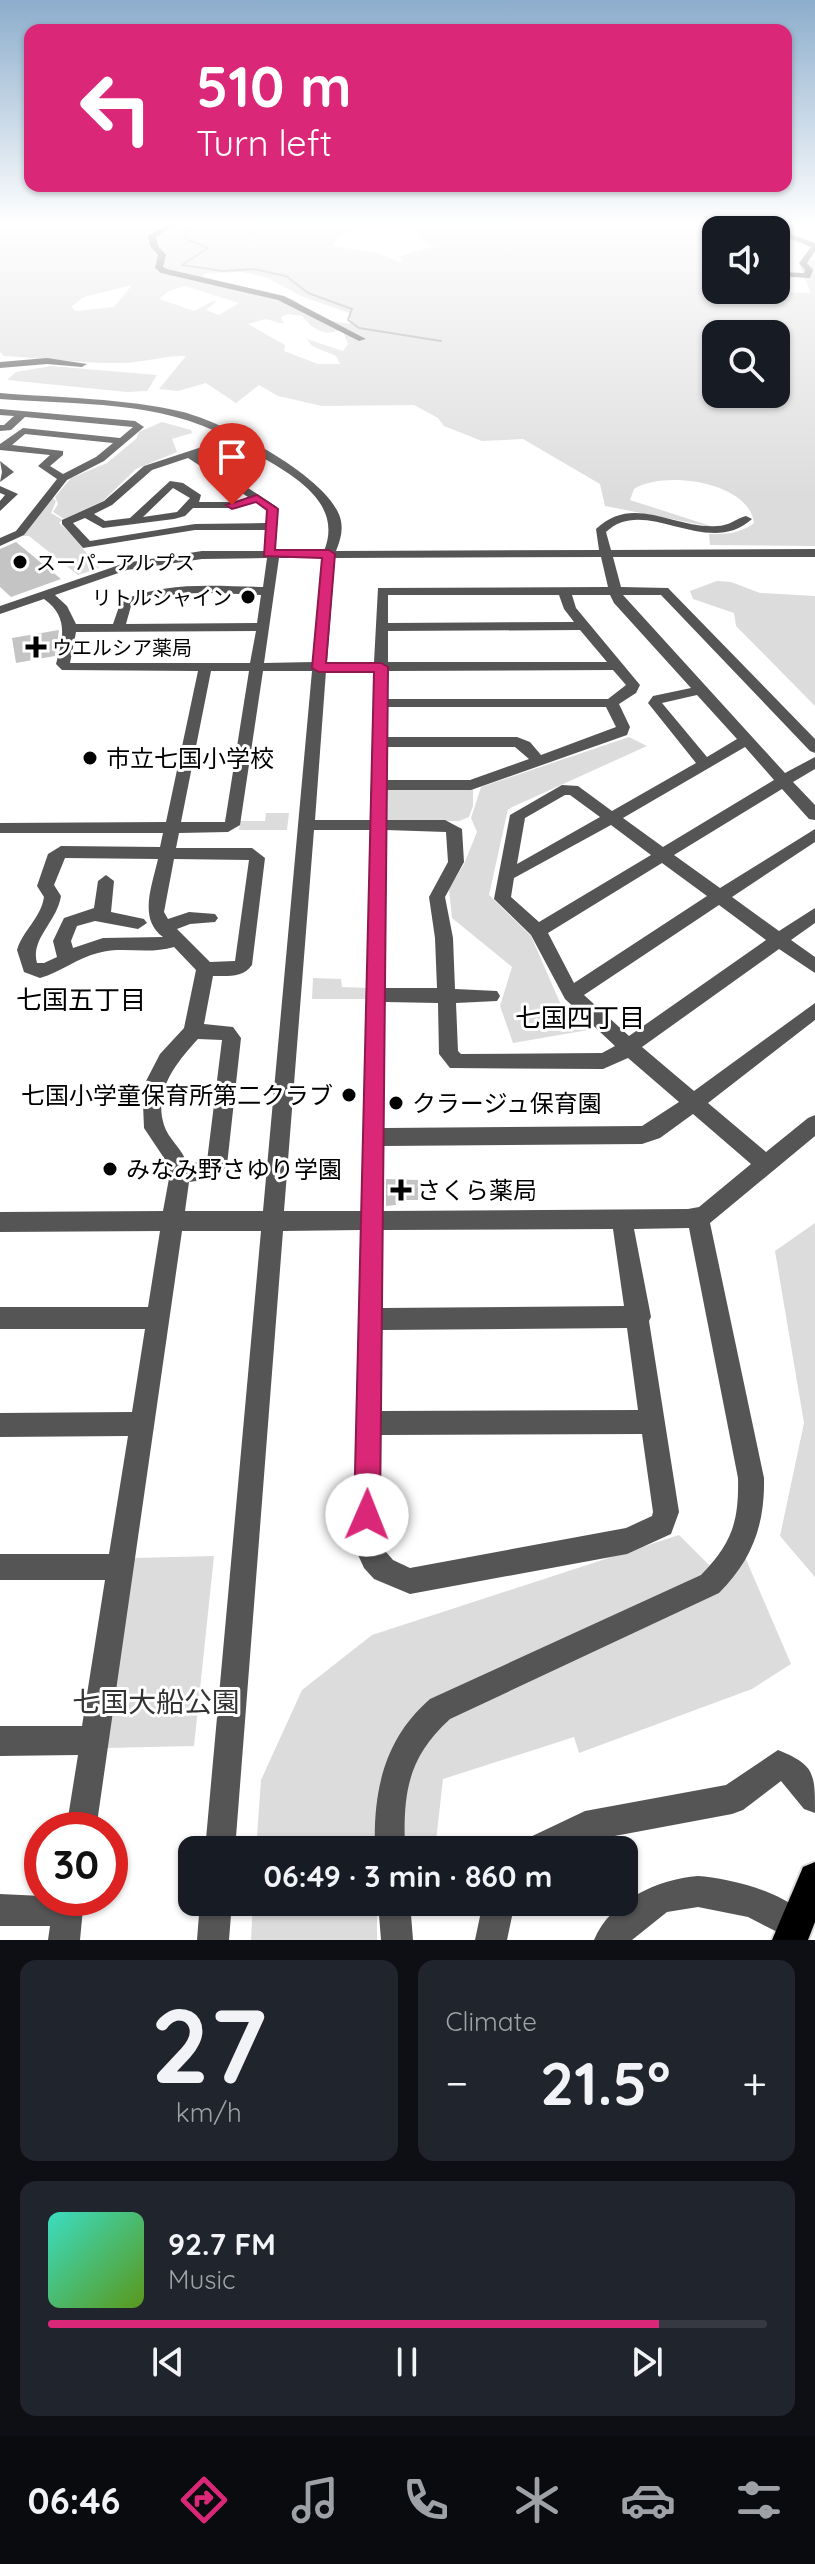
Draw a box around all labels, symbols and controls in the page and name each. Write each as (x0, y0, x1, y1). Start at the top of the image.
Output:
text: 510 m (196, 51, 352, 121)
icon: left (64, 56, 168, 160)
text: Turn left (196, 120, 332, 165)
map controls (702, 216, 790, 408)
button: sound (702, 216, 790, 304)
button: search (702, 320, 790, 408)
pin (198, 423, 266, 505)
icon: arrive (210, 435, 254, 479)
place label: スーパーアルプス (36, 550, 195, 575)
marker: スーパーアルプス (11, 553, 29, 571)
place label: リトルシャイン (92, 585, 232, 610)
marker: リトルシャイン (239, 588, 257, 606)
place label: ウエルシア薬局 (52, 635, 192, 660)
marker: ウエルシア薬局 (27, 638, 45, 656)
place label: 市立七国小学校 (106, 743, 274, 773)
marker: 市立七国小学校 (81, 749, 99, 767)
district label: 七国五丁目 (16, 983, 146, 1016)
district label: 七国四丁目 (515, 1001, 645, 1034)
place label: 七国小学童保育所第二クラブ (21, 1080, 333, 1110)
marker: 七国小学童保育所第二クラブ (340, 1086, 358, 1104)
place label: クラージュ保育園 (412, 1088, 602, 1118)
marker: クラージュ保育園 (387, 1094, 405, 1112)
place label: みなみ野さゆり学園 (126, 1154, 342, 1184)
marker: みなみ野さゆり学園 (101, 1160, 119, 1178)
place label: さくら薬局 (417, 1175, 537, 1205)
marker: さくら薬局 (392, 1181, 410, 1199)
position arrow (325, 1473, 409, 1557)
park label: 七国大船公園 (72, 1684, 240, 1719)
speed limit sign: 30 (24, 1812, 128, 1916)
text: 06:49 · 3 min · 860 m (264, 1857, 552, 1895)
text: 27 (151, 1979, 267, 2109)
text: Climate (446, 2005, 537, 2038)
text: 21.5° (540, 2045, 671, 2120)
text: − (446, 2055, 468, 2110)
text: + (742, 2055, 767, 2110)
text: km/h (176, 2096, 242, 2129)
text: 92.7 FM (168, 2225, 276, 2263)
text: Music (168, 2263, 236, 2296)
icon: previous (146, 2340, 190, 2384)
icon: pause (385, 2340, 429, 2384)
icon: next (625, 2340, 669, 2384)
icon: directions (176, 2472, 232, 2528)
icon: music (287, 2472, 343, 2528)
icon: phone (398, 2472, 454, 2528)
icon: climate (509, 2472, 565, 2528)
icon: car (620, 2472, 676, 2528)
icon: filters (731, 2472, 787, 2528)
text: 06:46 (28, 2478, 120, 2523)

